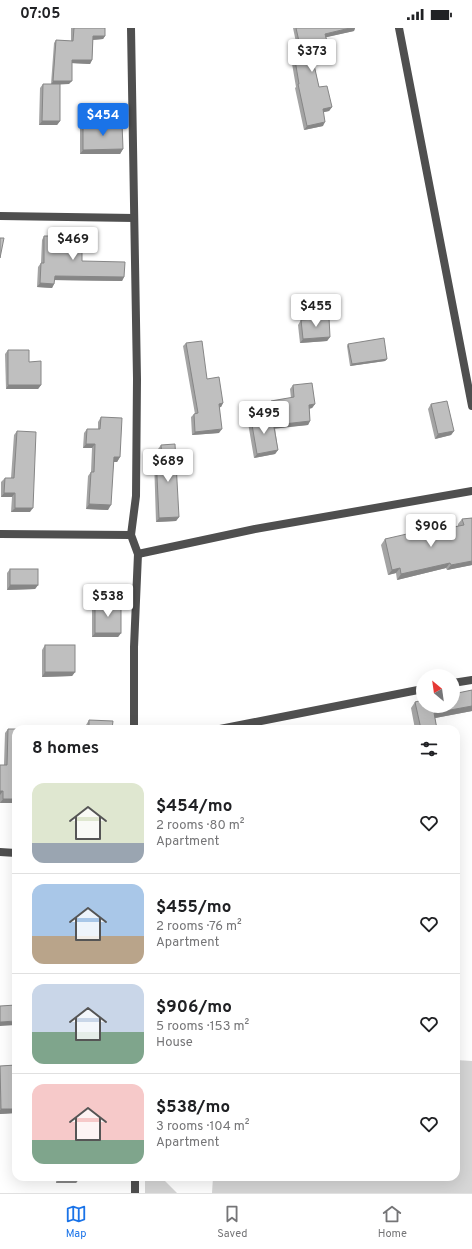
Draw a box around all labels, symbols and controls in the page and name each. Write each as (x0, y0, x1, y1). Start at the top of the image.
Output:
text: 07:05 (20, 5, 60, 24)
pin: $373 (288, 39, 336, 73)
text: $373 (297, 44, 327, 60)
pin: $454 (79, 103, 127, 137)
text: $454 (87, 108, 119, 124)
pin: $469 (49, 227, 97, 261)
text: $469 (57, 232, 89, 248)
pin: $455 (292, 294, 340, 328)
text: $455 (300, 299, 332, 315)
pin: $495 (240, 401, 288, 435)
text: $495 (248, 406, 280, 422)
pin: $689 (144, 449, 192, 483)
text: $689 (152, 454, 184, 470)
pin: $906 (407, 514, 455, 548)
text: $906 (415, 519, 447, 535)
pin: $538 (84, 584, 132, 618)
text: $538 (92, 589, 124, 605)
north arrow (416, 669, 460, 713)
map controls (416, 669, 460, 713)
text: 8 homes (32, 738, 99, 760)
icon: filters (418, 738, 440, 760)
text: $454/mo (156, 796, 232, 818)
icon: home (64, 799, 112, 847)
icon: heart (418, 812, 440, 834)
text: 2 rooms · 80 m² (156, 818, 245, 834)
text: Apartment (156, 834, 219, 850)
text: $455/mo (156, 897, 231, 919)
icon: home (64, 900, 112, 948)
icon: heart (418, 913, 440, 935)
text: 2 rooms · 76 m² (156, 919, 242, 935)
text: Apartment (156, 935, 219, 951)
text: $906/mo (156, 997, 232, 1019)
icon: home (64, 1000, 112, 1048)
icon: heart (418, 1013, 440, 1035)
text: 5 rooms · 153 m² (156, 1019, 249, 1035)
text: House (156, 1035, 193, 1051)
text: $538/mo (156, 1097, 230, 1119)
icon: home (64, 1100, 112, 1148)
icon: heart (418, 1113, 440, 1135)
text: 3 rooms · 104 m² (156, 1119, 250, 1135)
text: Apartment (156, 1135, 219, 1151)
tab: Map (65, 1203, 87, 1241)
tab: Saved (217, 1203, 247, 1241)
tab: Home (378, 1203, 407, 1241)

